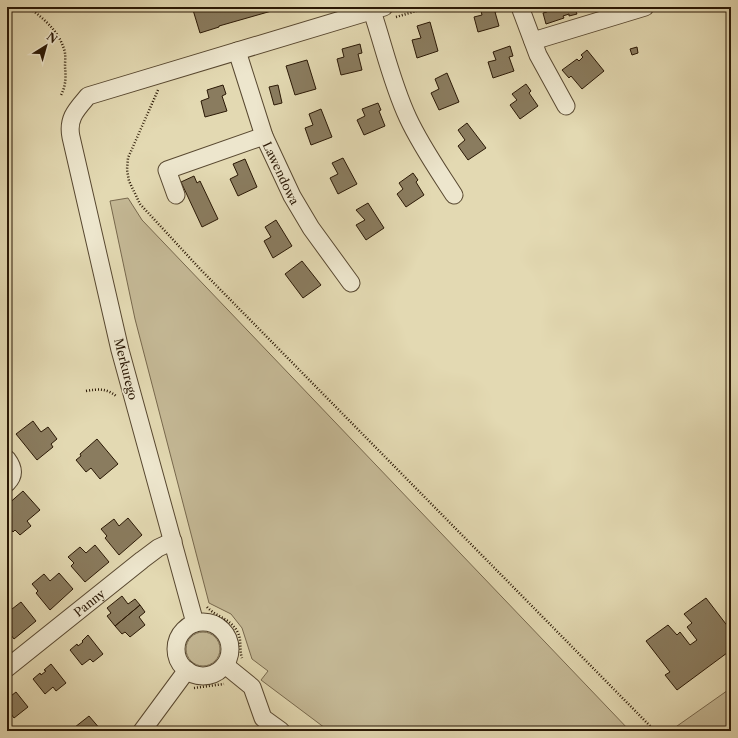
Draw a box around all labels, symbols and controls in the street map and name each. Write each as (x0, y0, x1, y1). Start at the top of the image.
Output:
north arrow (26, 26, 66, 66)
text: N (44, 30, 60, 47)
street label: Lawendowa (260, 139, 303, 208)
street label: Merkurego (111, 337, 141, 401)
street label: Panny (70, 585, 108, 619)

